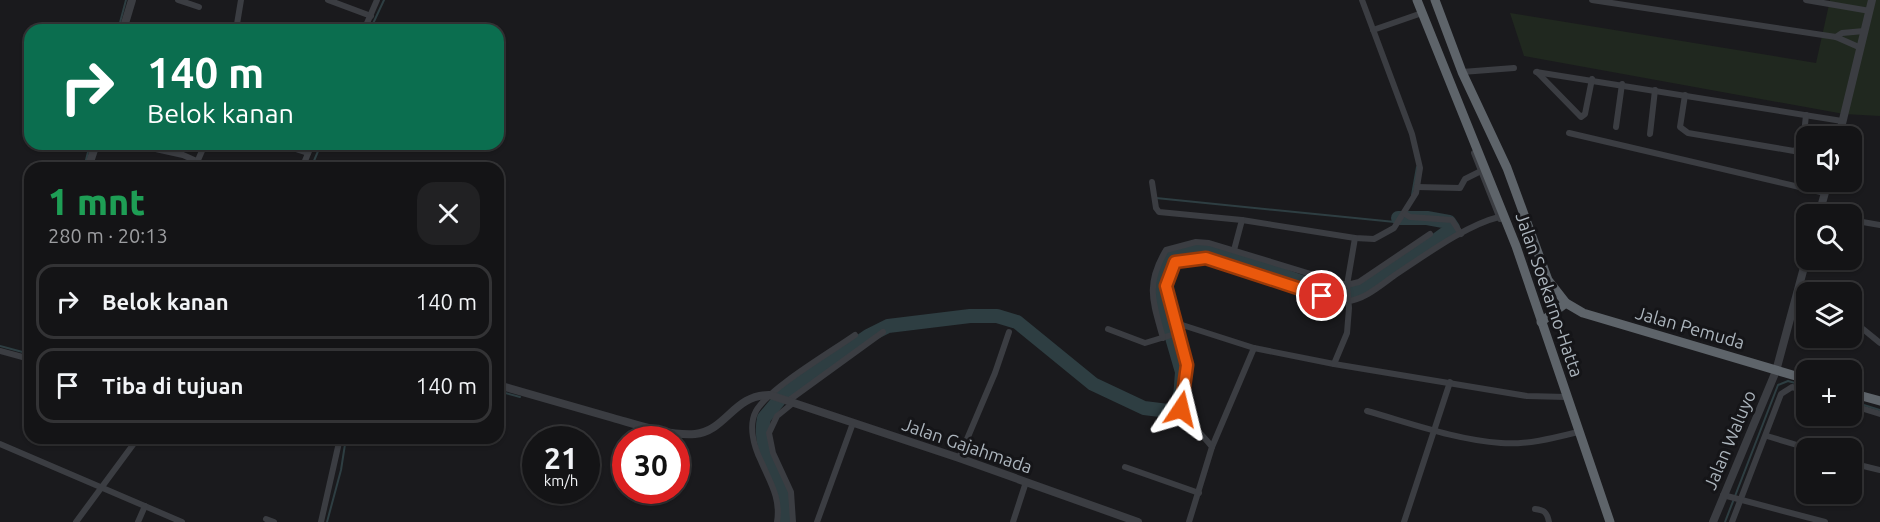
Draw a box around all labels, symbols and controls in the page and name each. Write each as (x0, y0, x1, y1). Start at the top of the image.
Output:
icon: right (48, 48, 126, 126)
text: 140 m (147, 49, 264, 96)
text: Belok kanan (147, 98, 294, 128)
map controls (1796, 126, 1862, 504)
button: sound (1796, 126, 1862, 192)
text: 1 mnt (48, 181, 145, 222)
button: close (417, 182, 480, 245)
button: search (1796, 204, 1862, 270)
street label: Jalan Soekarno-Hatta (1512, 210, 1588, 380)
text: 280 m · 20:13 (48, 224, 168, 247)
pin (1296, 270, 1347, 321)
icon: arrive (1305, 279, 1338, 312)
button: layers (1796, 282, 1862, 348)
icon: right (51, 285, 84, 318)
text: Belok kanan (102, 289, 229, 314)
text: 140 m (416, 289, 477, 314)
street label: Jalan Pemuda (1633, 302, 1747, 352)
button: + (1796, 360, 1862, 426)
icon: arrive (51, 369, 84, 402)
text: Tiba di tujuan (102, 373, 243, 398)
text: 140 m (416, 373, 477, 398)
position arrow (1149, 377, 1213, 441)
street label: Jalan Waluyo (1699, 387, 1759, 492)
street label: Jalan Gajahmada (900, 413, 1035, 477)
speed limit sign: 30 (612, 426, 690, 504)
button: − (1796, 438, 1862, 504)
text: 21 (544, 441, 578, 475)
text: km/h (544, 472, 578, 489)

